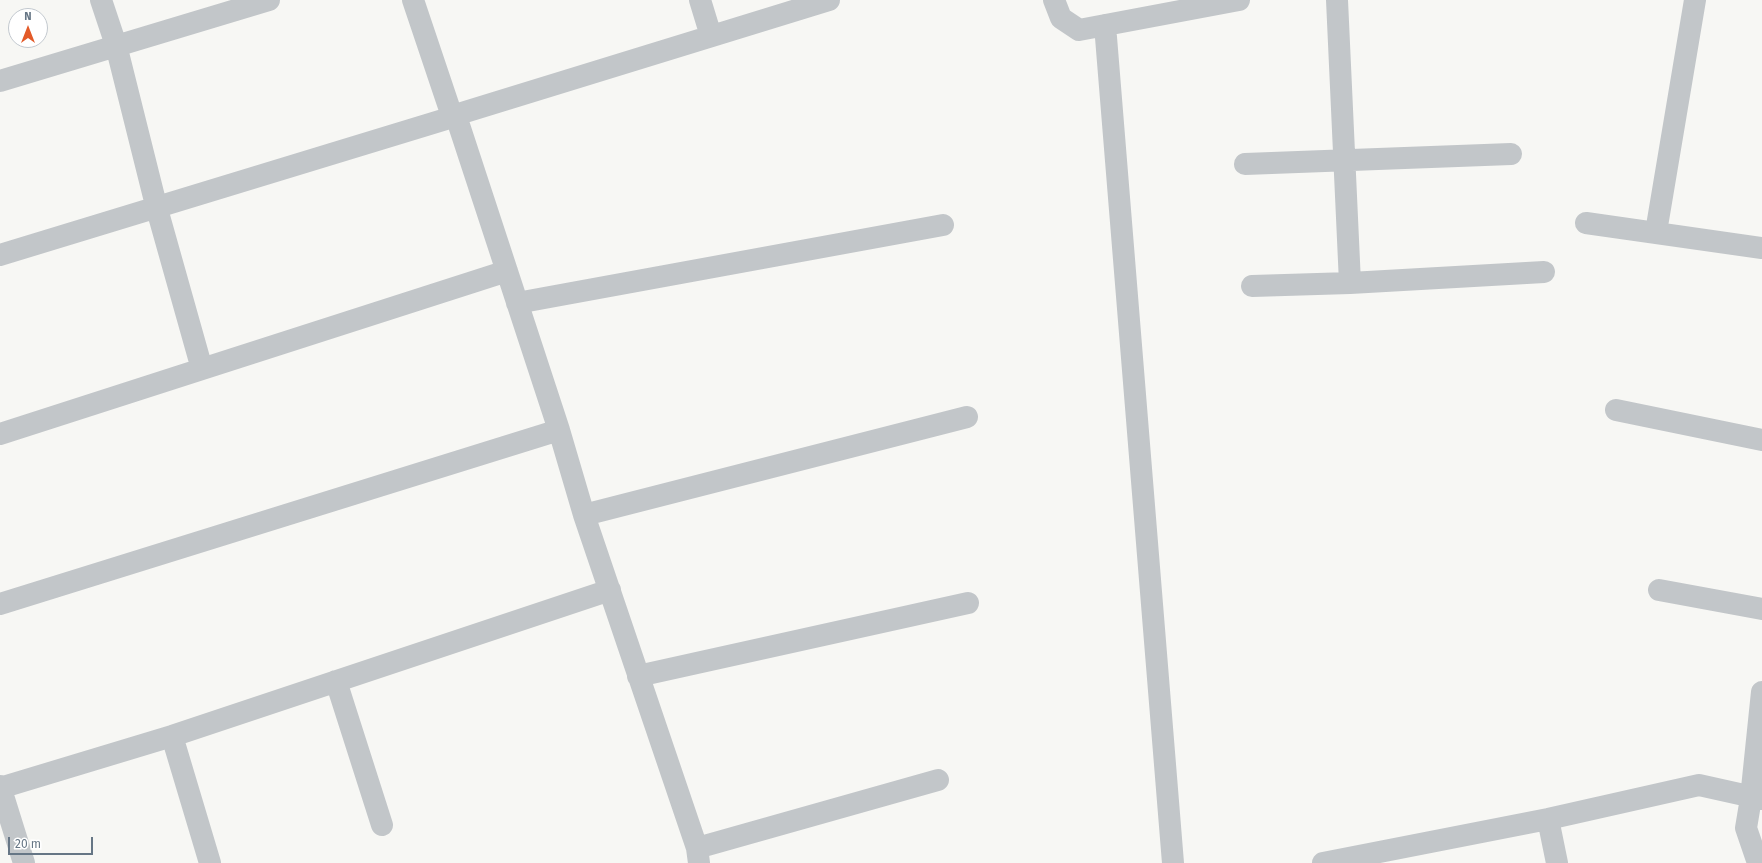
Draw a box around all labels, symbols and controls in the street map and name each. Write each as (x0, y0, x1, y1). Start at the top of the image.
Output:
north arrow (8, 8, 48, 48)
text: N (24, 10, 32, 23)
scale bar (10, 829, 95, 855)
text: 20 m (15, 837, 41, 851)

